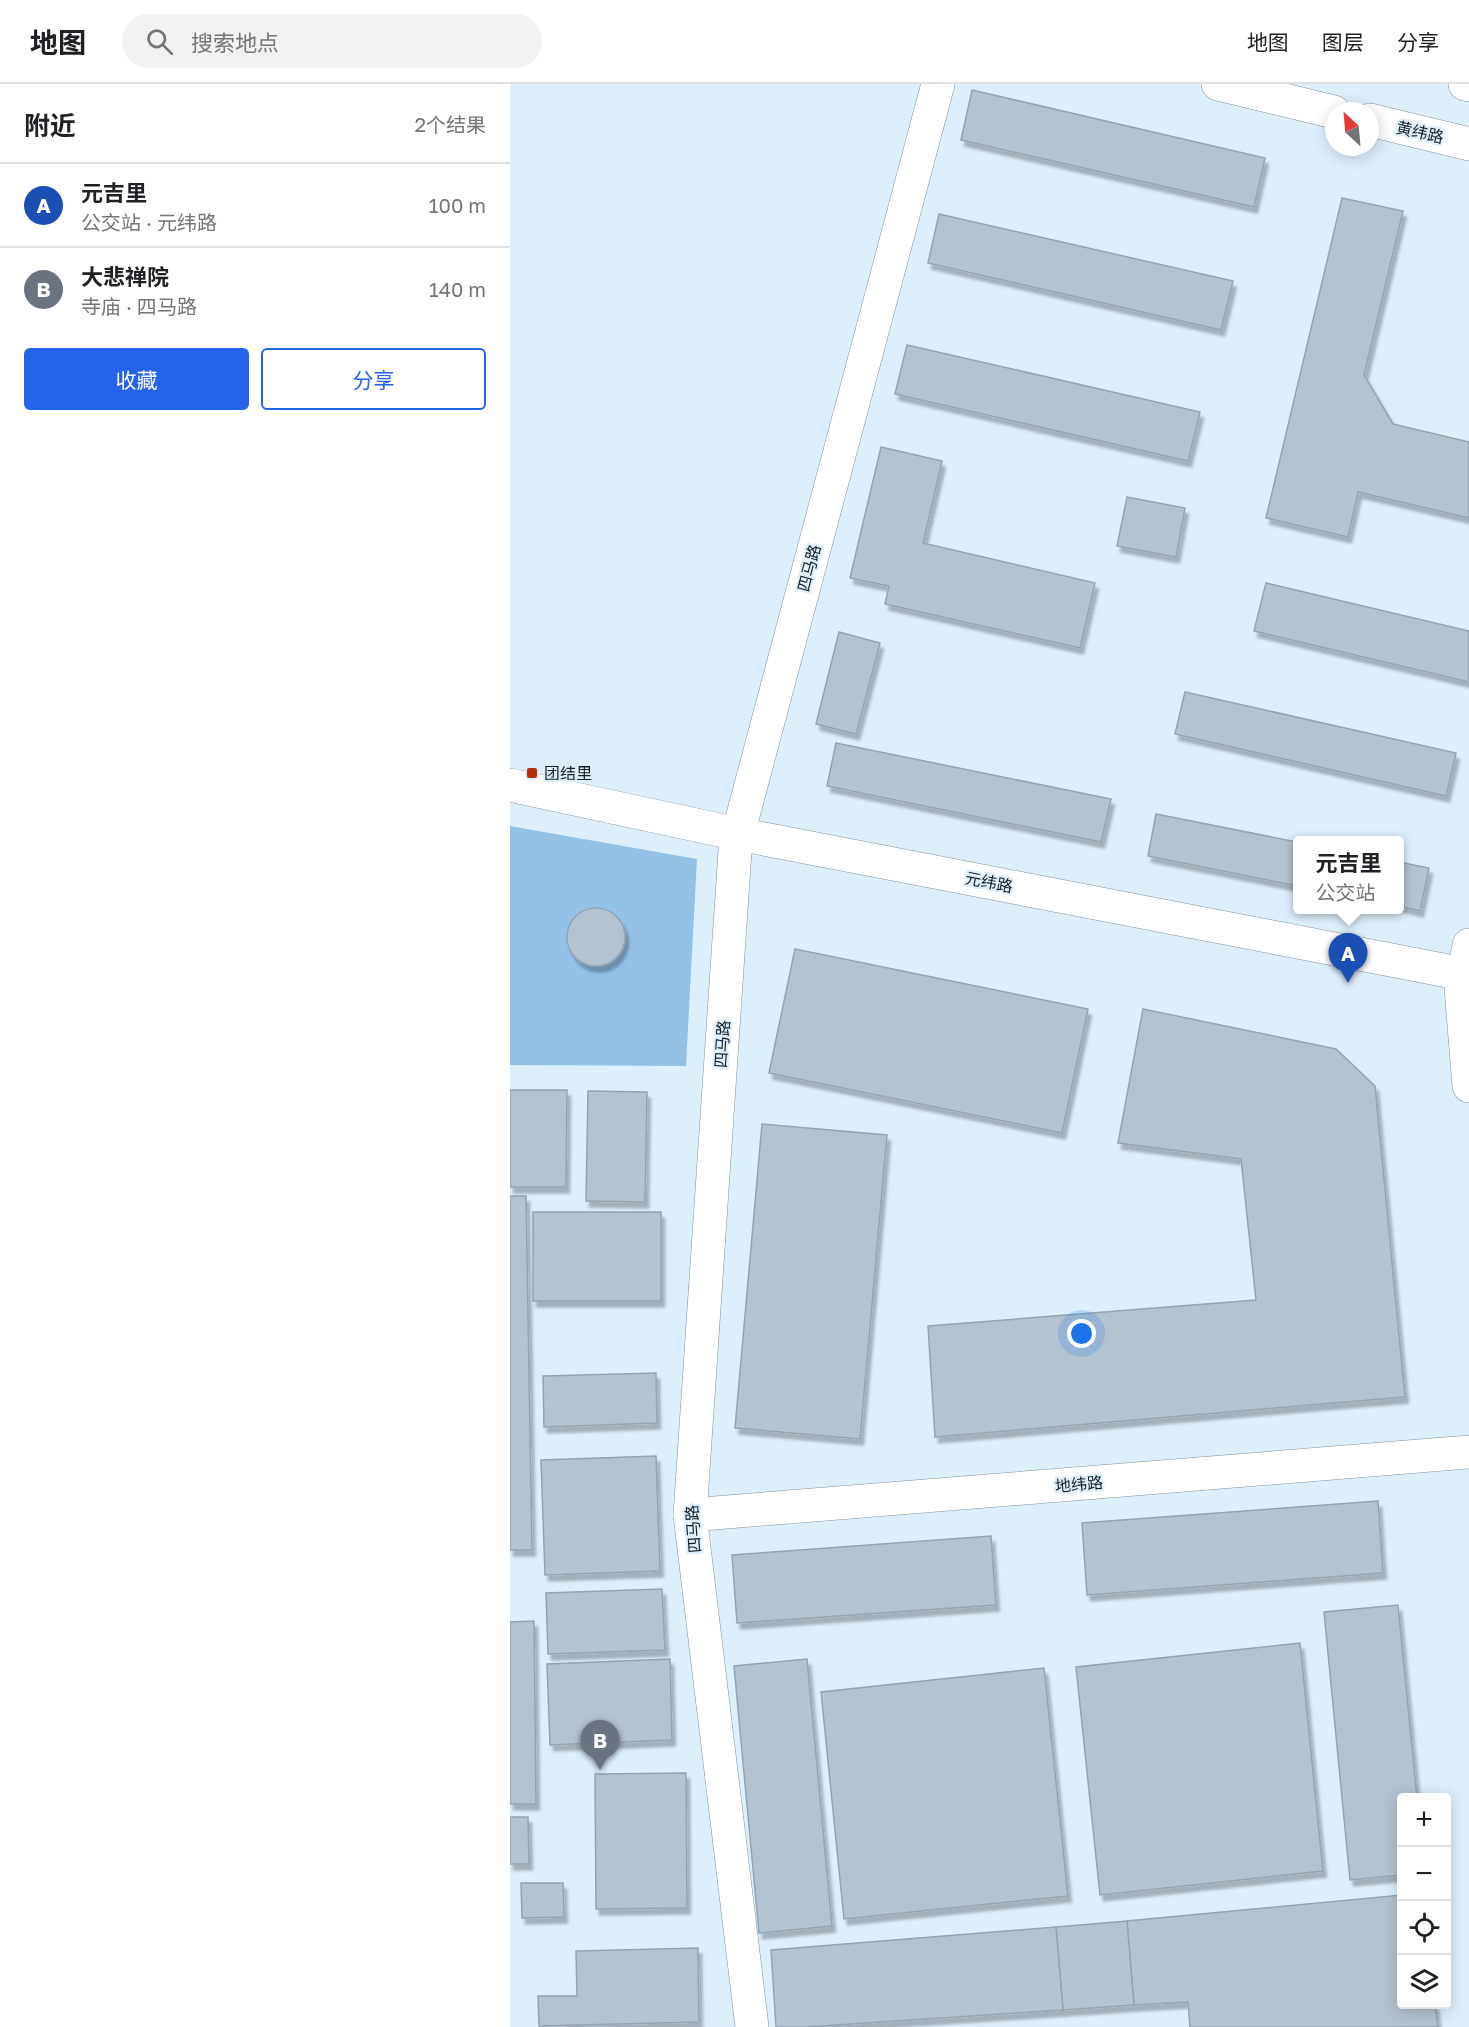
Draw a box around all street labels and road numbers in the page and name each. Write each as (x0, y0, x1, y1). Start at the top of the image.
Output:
street label: 黄纬路 (1394, 117, 1446, 147)
street label: 四马路 (793, 542, 825, 594)
street label: 元纬路 (964, 868, 1014, 896)
street label: 四马路 (710, 1019, 734, 1069)
street label: 地纬路 (1054, 1472, 1104, 1496)
street label: 四马路 (681, 1504, 705, 1554)

